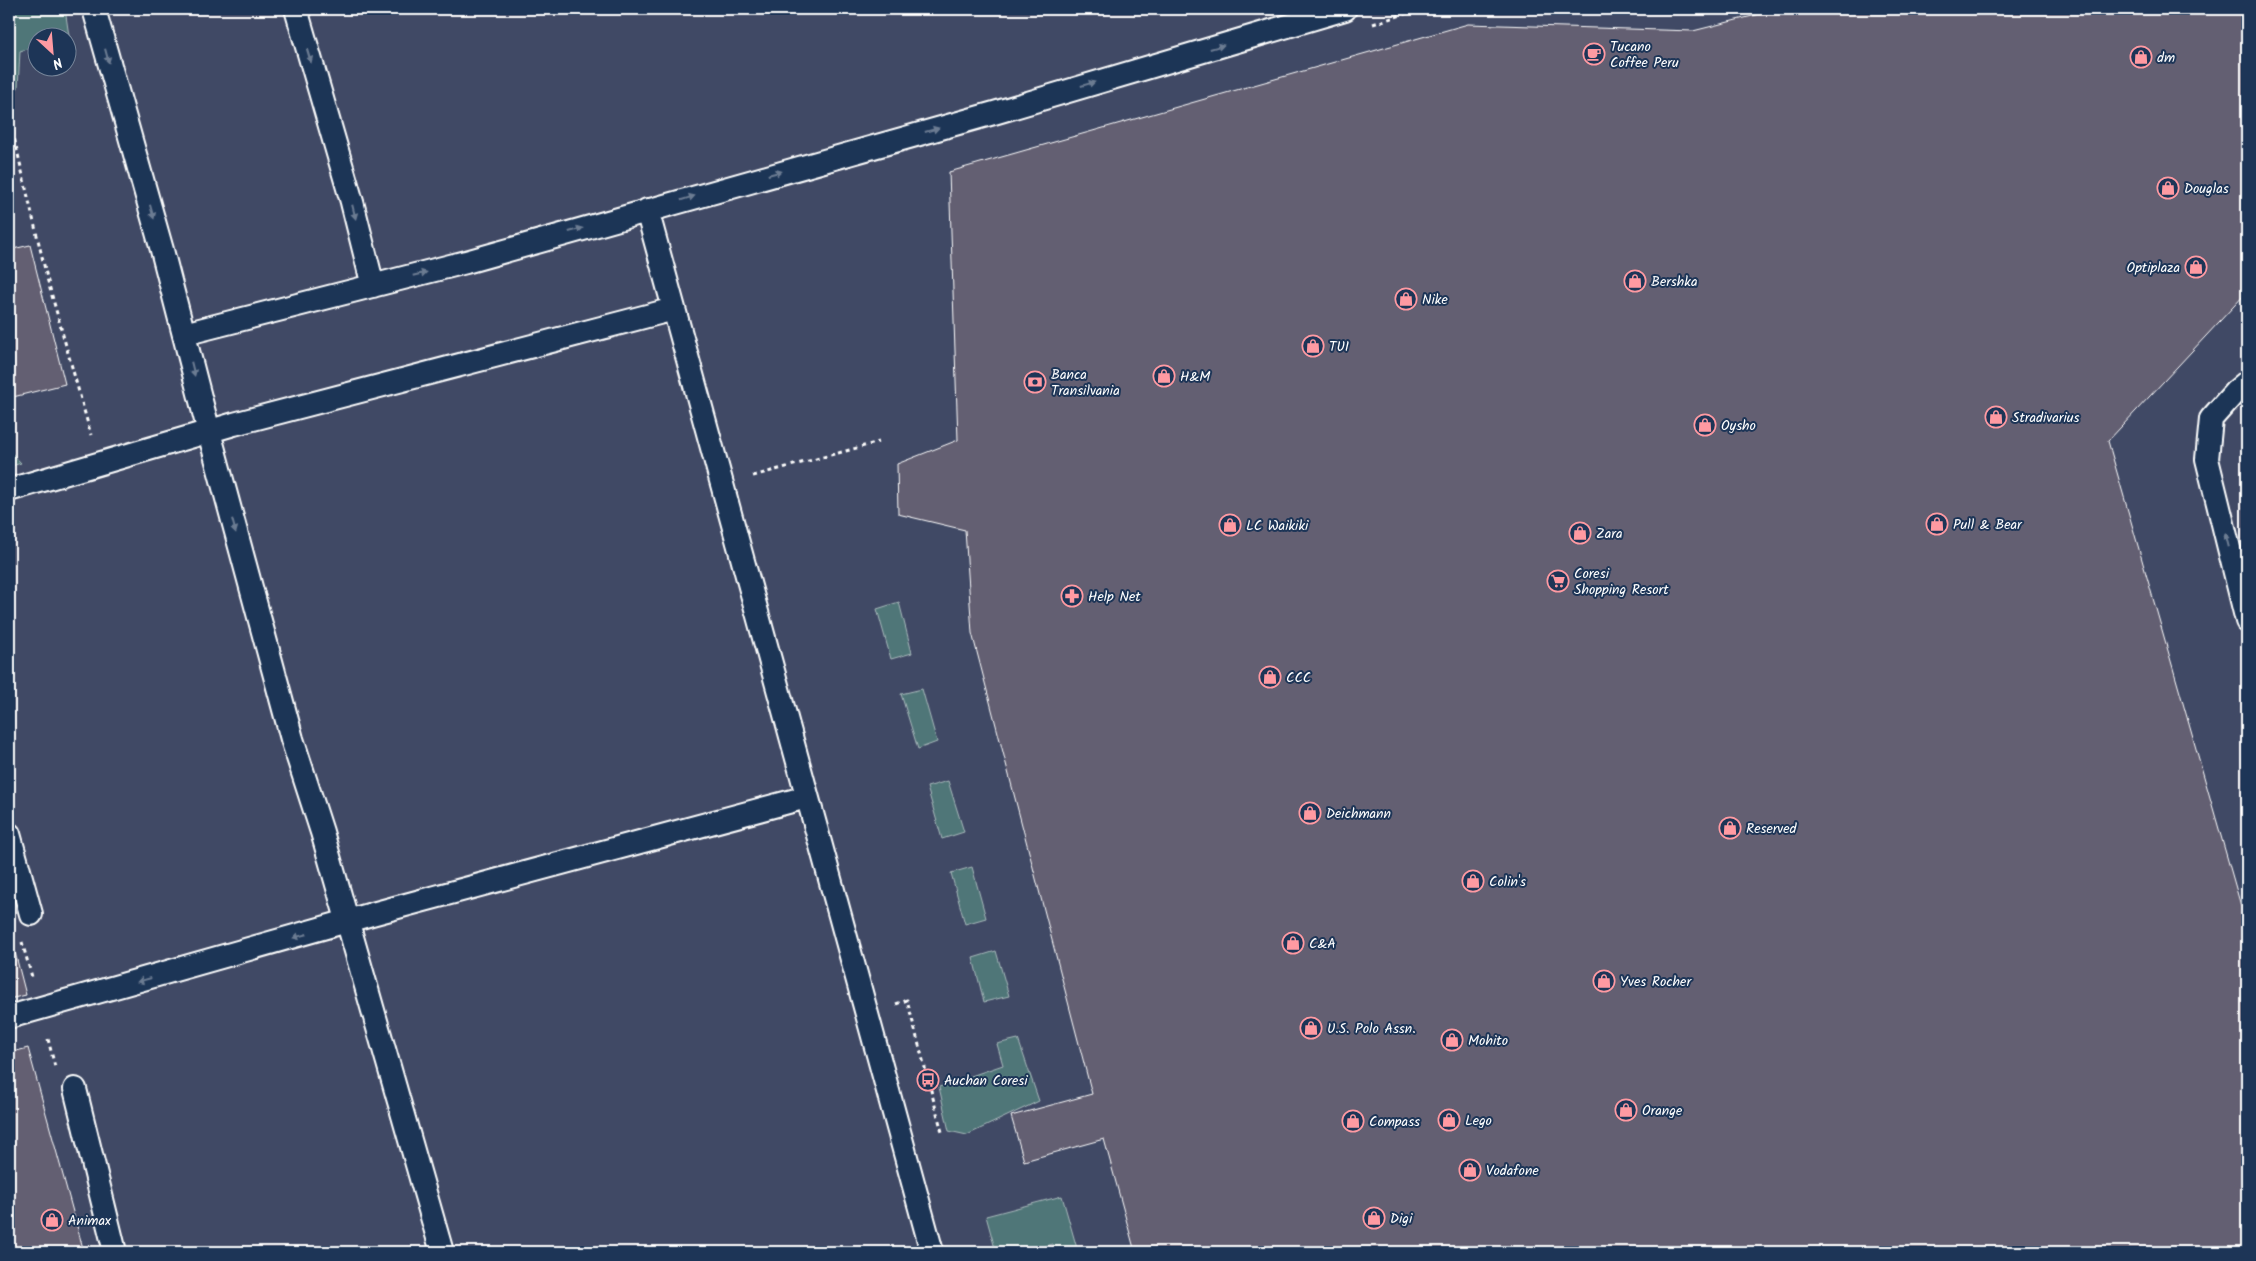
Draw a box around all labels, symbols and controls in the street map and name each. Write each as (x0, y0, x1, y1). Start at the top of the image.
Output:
north arrow (28, 28, 78, 78)
place label: Tucano Coffee Peru (1610, 36, 1679, 74)
one-way arrow (1210, 42, 1225, 50)
cafe icon: Tucano Coffee Peru (1582, 42, 1606, 66)
shop icon: dm (2129, 45, 2153, 69)
place label: dm (2157, 47, 2175, 69)
one-way arrow (103, 48, 111, 63)
one-way arrow (306, 48, 314, 63)
text: N (48, 51, 66, 75)
one-way arrow (1080, 80, 1095, 88)
one-way arrow (924, 126, 939, 134)
one-way arrow (768, 169, 783, 177)
shop icon: Douglas (2156, 176, 2180, 200)
place label: Douglas (2184, 178, 2229, 200)
one-way arrow (680, 194, 695, 202)
one-way arrow (350, 204, 358, 219)
one-way arrow (148, 205, 156, 220)
one-way arrow (569, 226, 584, 234)
shop icon: Optiplaza (2184, 255, 2208, 279)
place label: Optiplaza (2127, 257, 2180, 279)
shop icon: Bershka (1623, 269, 1647, 293)
one-way arrow (412, 270, 427, 278)
place label: Bershka (1651, 271, 1697, 293)
shop icon: Nike (1394, 287, 1418, 311)
place label: Nike (1422, 289, 1448, 311)
shop icon: TUI (1301, 334, 1325, 358)
place label: TUI (1329, 336, 1349, 358)
one-way arrow (189, 362, 197, 377)
place label: Banca Transilvania (1051, 364, 1120, 402)
shop icon: H&M (1152, 364, 1176, 388)
place label: H&M (1180, 366, 1210, 388)
bank icon: Banca Transilvania (1023, 370, 1047, 394)
shop icon: Stradivarius (1984, 405, 2008, 429)
place label: Stradivarius (2012, 407, 2080, 429)
shop icon: Oysho (1693, 413, 1717, 437)
place label: Oysho (1721, 415, 1756, 437)
shop icon: Pull & Bear (1925, 512, 1949, 536)
shop icon: LC Waikiki (1218, 513, 1242, 537)
place label: Pull & Bear (1953, 514, 2023, 536)
place label: LC Waikiki (1246, 515, 1309, 537)
one-way arrow (231, 519, 239, 534)
shop icon: Zara (1568, 521, 1592, 545)
place label: Zara (1596, 523, 1622, 545)
one-way arrow (2223, 532, 2231, 547)
place label: Coresi Shopping Resort (1574, 563, 1669, 601)
supermarket icon: Coresi Shopping Resort (1546, 569, 1570, 593)
pharmacy icon: Help Net (1060, 584, 1084, 608)
place label: Help Net (1088, 586, 1141, 608)
shop icon: CCC (1258, 665, 1282, 689)
place label: CCC (1286, 667, 1311, 689)
shop icon: Deichmann (1298, 801, 1322, 825)
place label: Deichmann (1326, 803, 1391, 825)
shop icon: Reserved (1718, 816, 1742, 840)
place label: Reserved (1746, 818, 1798, 840)
shop icon: Colin's (1461, 869, 1485, 893)
place label: Colin's (1489, 871, 1526, 893)
shop icon: C&A (1281, 931, 1305, 955)
one-way arrow (293, 932, 308, 940)
place label: C&A (1309, 933, 1336, 955)
shop icon: Yves Rocher (1592, 969, 1616, 993)
place label: Yves Rocher (1620, 971, 1692, 993)
one-way arrow (136, 976, 151, 984)
shop icon: U.S. Polo Assn. (1299, 1016, 1323, 1040)
place label: U.S. Polo Assn. (1327, 1018, 1416, 1040)
shop icon: Mohito (1440, 1028, 1464, 1052)
place label: Mohito (1468, 1030, 1508, 1052)
bus stop icon: Auchan Coresi (916, 1068, 940, 1092)
place label: Auchan Coresi (944, 1070, 1028, 1092)
shop icon: Orange (1614, 1098, 1638, 1122)
place label: Orange (1642, 1100, 1683, 1122)
shop icon: Lego (1437, 1108, 1461, 1132)
shop icon: Compass (1341, 1109, 1365, 1133)
place label: Lego (1465, 1110, 1492, 1132)
place label: Compass (1369, 1111, 1420, 1133)
shop icon: Vodafone (1458, 1158, 1482, 1182)
place label: Vodafone (1486, 1160, 1539, 1182)
shop icon: Digi (1362, 1206, 1386, 1230)
shop icon: Animax (40, 1208, 64, 1232)
place label: Digi (1390, 1208, 1413, 1230)
place label: Animax (68, 1210, 112, 1232)

